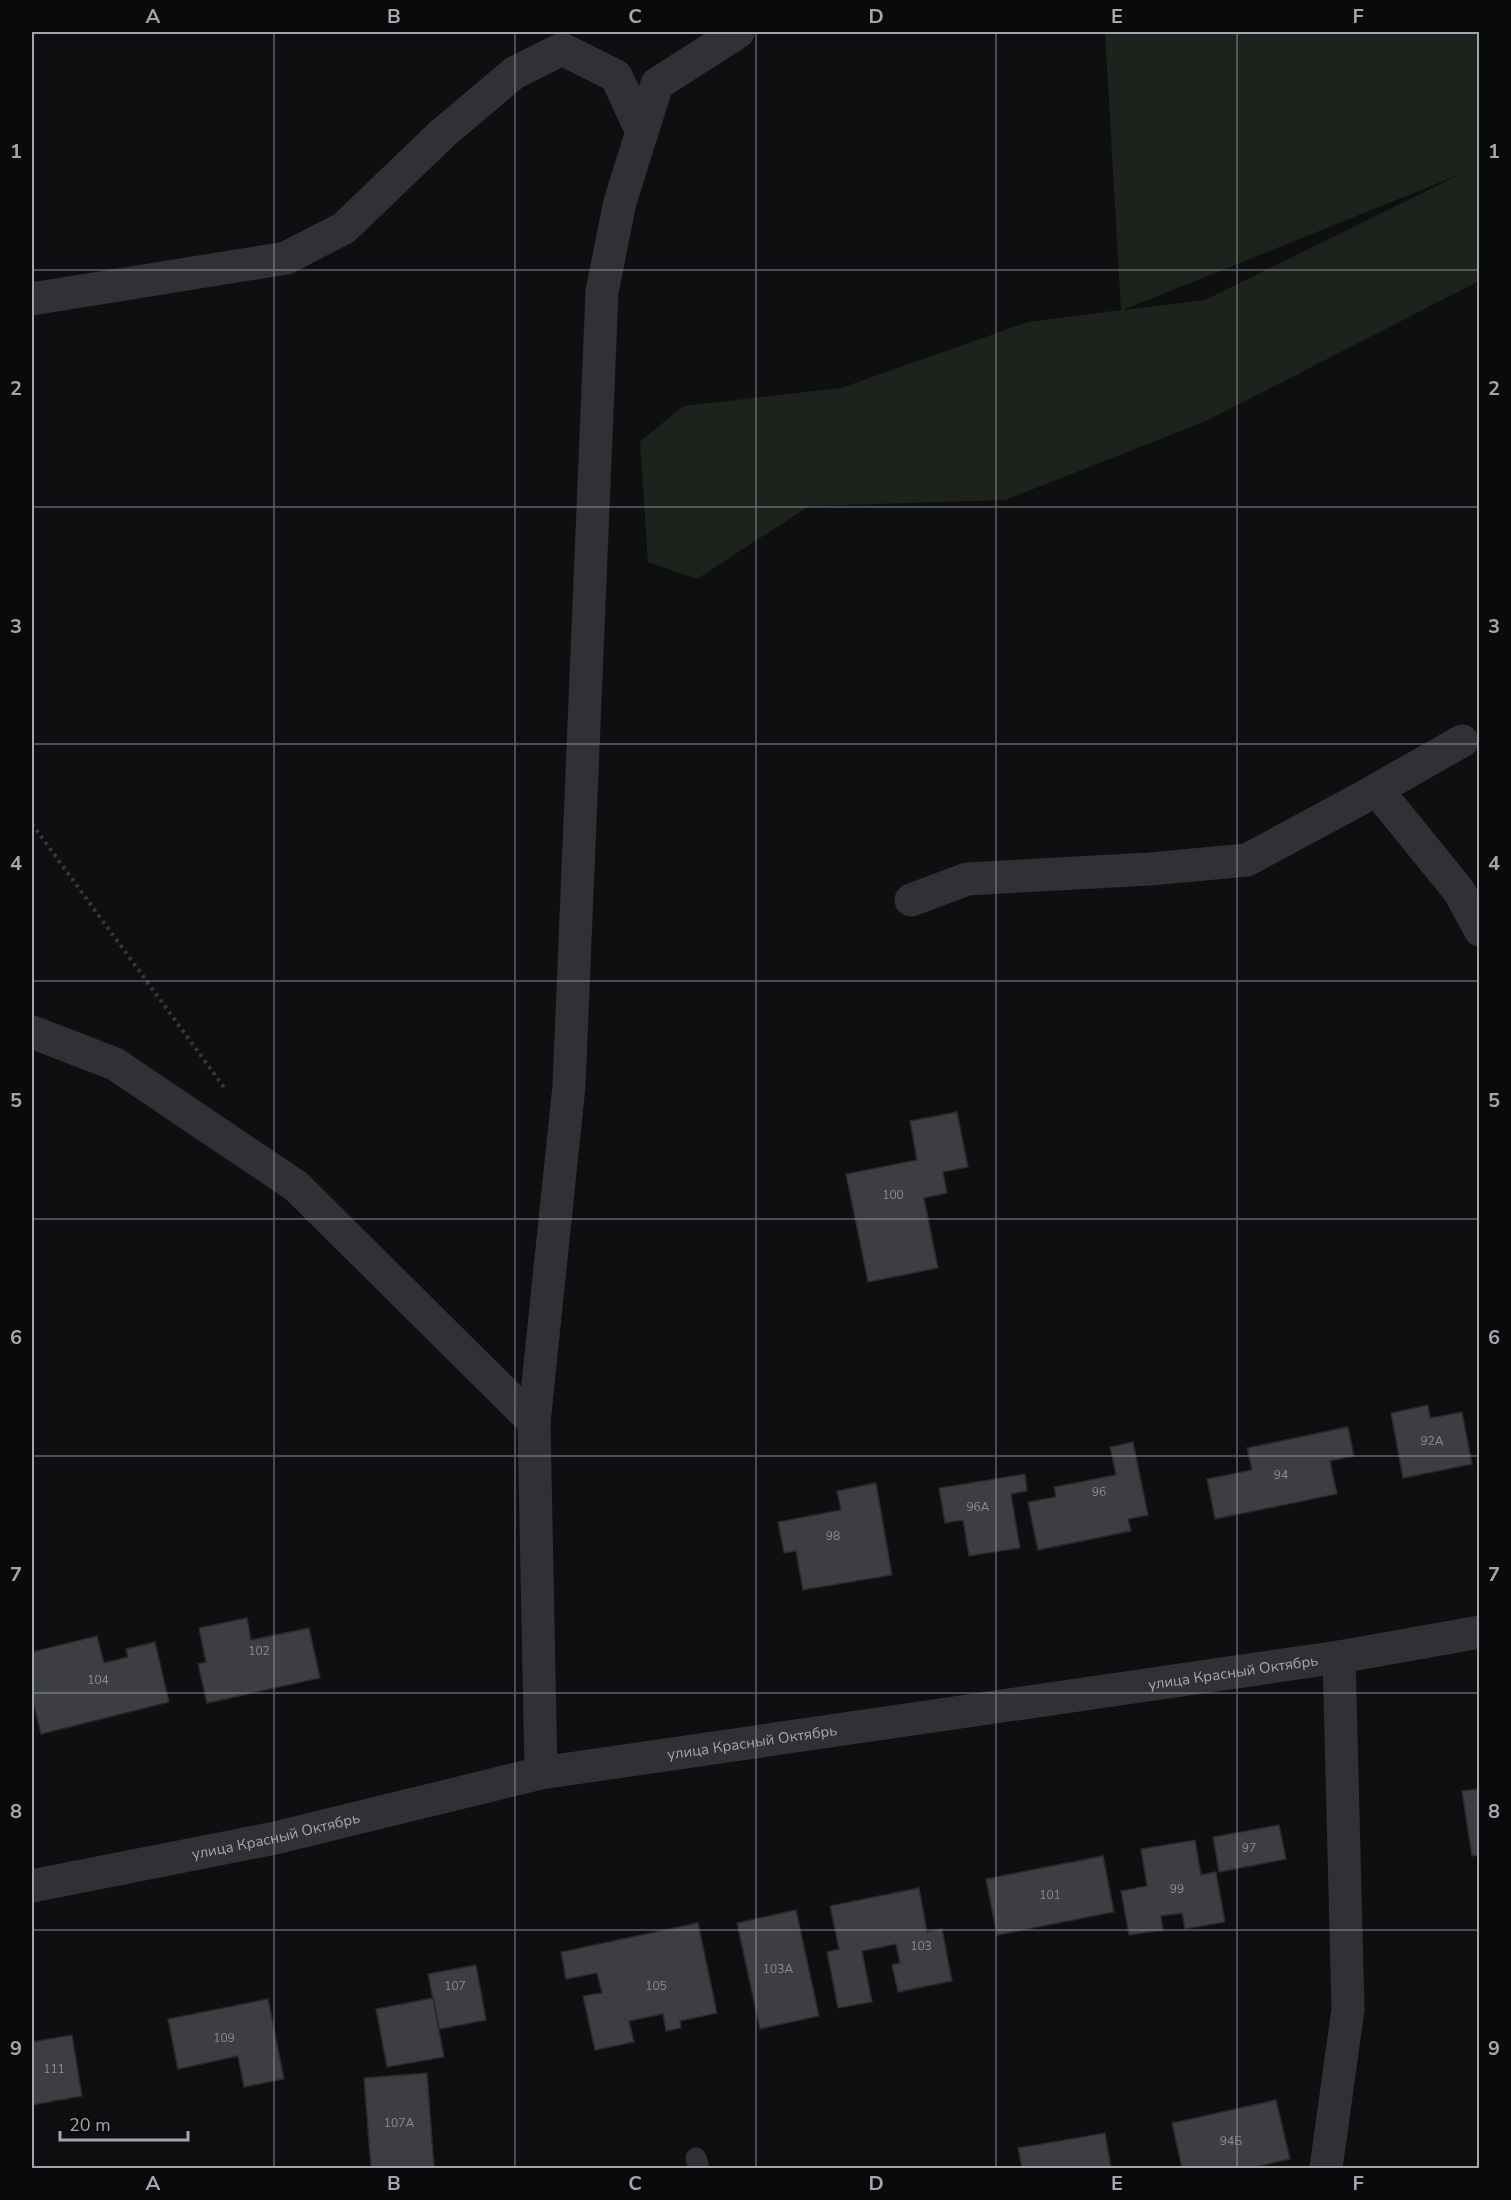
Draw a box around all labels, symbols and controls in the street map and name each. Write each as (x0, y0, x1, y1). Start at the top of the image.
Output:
text: A (146, 3, 161, 30)
text: B (387, 3, 401, 30)
text: C (628, 3, 642, 30)
text: D (868, 3, 884, 30)
text: E (1111, 3, 1123, 30)
text: F (1352, 3, 1364, 30)
text: 1 (10, 138, 22, 165)
text: 1 (1488, 138, 1500, 165)
text: 2 (10, 375, 22, 402)
text: 2 (1488, 375, 1500, 402)
text: 3 (10, 613, 22, 640)
text: 3 (1488, 613, 1500, 640)
text: 4 (10, 850, 22, 877)
text: 4 (1488, 850, 1500, 877)
text: 5 (10, 1087, 22, 1114)
text: 5 (1488, 1087, 1500, 1114)
house number: 100 (882, 1187, 904, 1203)
text: 6 (10, 1324, 22, 1351)
text: 6 (1488, 1324, 1500, 1351)
house number: 92А (1420, 1433, 1444, 1449)
house number: 94 (1274, 1467, 1288, 1483)
house number: 96 (1092, 1484, 1106, 1500)
house number: 96А (966, 1499, 990, 1515)
house number: 98 (826, 1528, 840, 1544)
text: 7 (10, 1561, 22, 1588)
text: 7 (1488, 1561, 1500, 1588)
house number: 102 (248, 1643, 270, 1659)
street label: улица Красный Октябрь (1147, 1650, 1320, 1695)
house number: 104 (87, 1672, 109, 1688)
street label: улица Красный Октябрь (666, 1720, 839, 1765)
text: 8 (10, 1798, 22, 1825)
text: 8 (1488, 1798, 1500, 1825)
street label: улица Красный Октябрь (190, 1808, 362, 1864)
house number: 97 (1242, 1840, 1256, 1856)
house number: 99 (1170, 1881, 1184, 1897)
house number: 101 (1039, 1887, 1061, 1903)
house number: 103 (910, 1938, 932, 1954)
house number: 103А (763, 1961, 793, 1977)
house number: 107 (444, 1978, 466, 1994)
house number: 105 (645, 1978, 667, 1994)
house number: 109 (213, 2030, 235, 2046)
text: 9 (10, 2035, 22, 2062)
text: 9 (1488, 2035, 1500, 2062)
house number: 111 (43, 2061, 65, 2077)
scale bar (60, 2104, 188, 2142)
text: 20 m (69, 2113, 111, 2137)
house number: 107А (384, 2115, 414, 2131)
house number: 94Б (1220, 2133, 1242, 2149)
text: A (146, 2170, 161, 2197)
text: B (387, 2170, 401, 2197)
text: C (628, 2170, 642, 2197)
text: D (868, 2170, 884, 2197)
text: E (1111, 2170, 1123, 2197)
text: F (1352, 2170, 1364, 2197)

